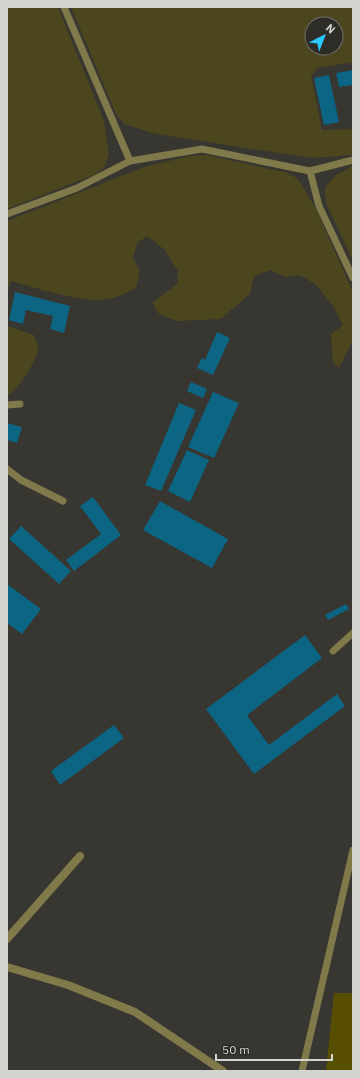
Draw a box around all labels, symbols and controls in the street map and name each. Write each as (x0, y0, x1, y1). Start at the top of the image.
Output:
north arrow (304, 16, 344, 56)
text: N (323, 21, 338, 36)
scale bar (216, 1036, 332, 1062)
text: 50 m (222, 1042, 250, 1057)

